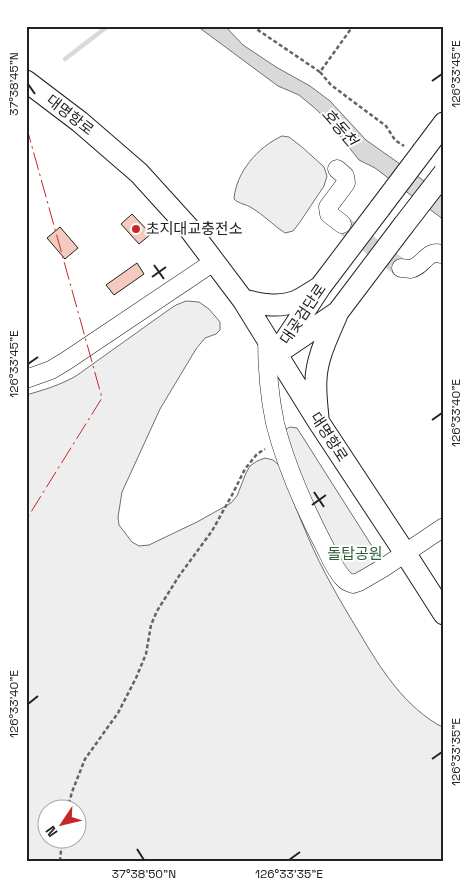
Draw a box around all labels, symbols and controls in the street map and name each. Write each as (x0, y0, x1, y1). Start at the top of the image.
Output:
text: 126°33'45"E (448, 40, 464, 108)
text: 37°38'45"N (6, 52, 22, 116)
street label: 대명항로 (43, 90, 98, 139)
water label: 호동천 (317, 104, 364, 153)
place label: 초지대교충전소 (146, 219, 243, 238)
marker: 초지대교충전소 (130, 223, 142, 235)
street label: 대곶검단로 (275, 280, 330, 348)
text: 126°33'45"E (6, 330, 22, 398)
text: 126°33'40"E (448, 379, 464, 447)
street label: 대명항로 (306, 408, 352, 465)
park label: 돌탑공원 (327, 544, 383, 563)
text: 126°33'40"E (6, 670, 22, 738)
text: 126°33'35"E (448, 718, 464, 786)
north arrow (38, 800, 88, 850)
text: N (41, 822, 61, 840)
text: 37°38'50"N (112, 866, 176, 882)
text: 126°33'35"E (255, 866, 323, 882)

